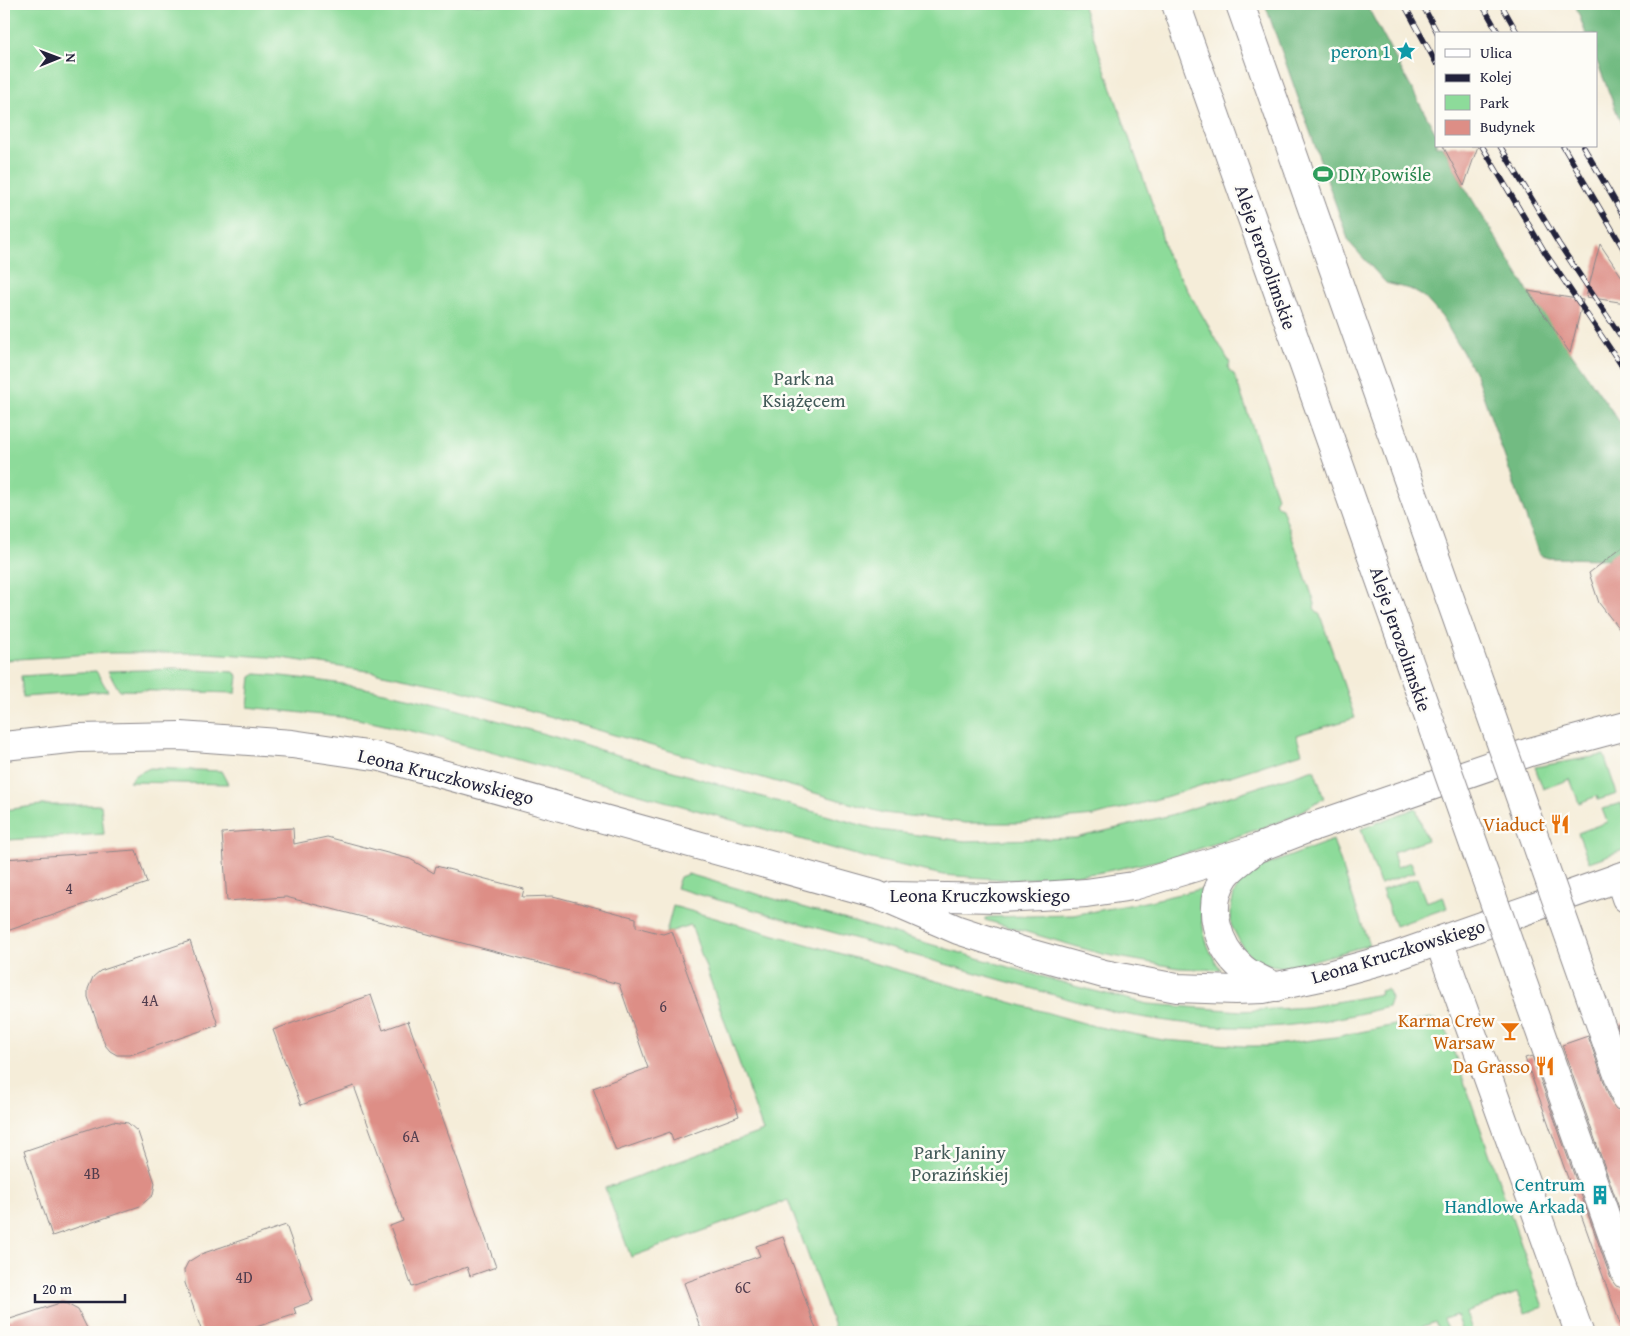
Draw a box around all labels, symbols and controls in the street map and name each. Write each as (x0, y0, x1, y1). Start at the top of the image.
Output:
north arrow (32, 32, 82, 82)
legend (1435, 32, 1598, 148)
place label: peron 1 (1331, 37, 1391, 65)
place icon: peron 1 (1395, 40, 1417, 62)
text: Ulica (1480, 42, 1512, 63)
text: N (61, 53, 81, 63)
text: Kolej (1480, 66, 1512, 87)
text: Park (1480, 92, 1509, 113)
text: Budynek (1480, 116, 1536, 137)
place label: DIY Powiśle (1338, 160, 1431, 188)
sports icon: DIY Powiśle (1312, 163, 1334, 185)
street label: Aleje Jerozolimskie (1228, 181, 1304, 333)
park label: Park na Książęcem (762, 364, 846, 414)
street label: Aleje Jerozolimskie (1363, 563, 1439, 715)
street label: Leona Kruczkowskiego (355, 741, 537, 811)
place label: Viaduct (1483, 810, 1545, 838)
restaurant icon: Viaduct (1549, 813, 1571, 835)
house number: 4 (65, 876, 73, 900)
street label: Leona Kruczkowskiego (890, 881, 1070, 909)
street label: Leona Kruczkowskiego (1308, 911, 1488, 991)
house number: 4A (141, 988, 159, 1012)
house number: 6 (659, 994, 667, 1018)
place label: Karma Crew Warsaw (1398, 1006, 1496, 1056)
bar icon: Karma Crew Warsaw (1499, 1020, 1521, 1042)
place label: Da Grasso (1453, 1052, 1530, 1080)
restaurant icon: Da Grasso (1534, 1055, 1556, 1077)
house number: 6A (402, 1124, 420, 1148)
park label: Park Janiny Porazińskiej (911, 1138, 1009, 1188)
house number: 4B (84, 1161, 100, 1185)
place label: Centrum Handlowe Arkada (1445, 1170, 1585, 1220)
building icon: Centrum Handlowe Arkada (1589, 1184, 1611, 1206)
house number: 4D (235, 1265, 253, 1289)
scale bar (35, 1271, 125, 1303)
house number: 6C (735, 1275, 752, 1299)
text: 20 m (42, 1278, 73, 1299)

